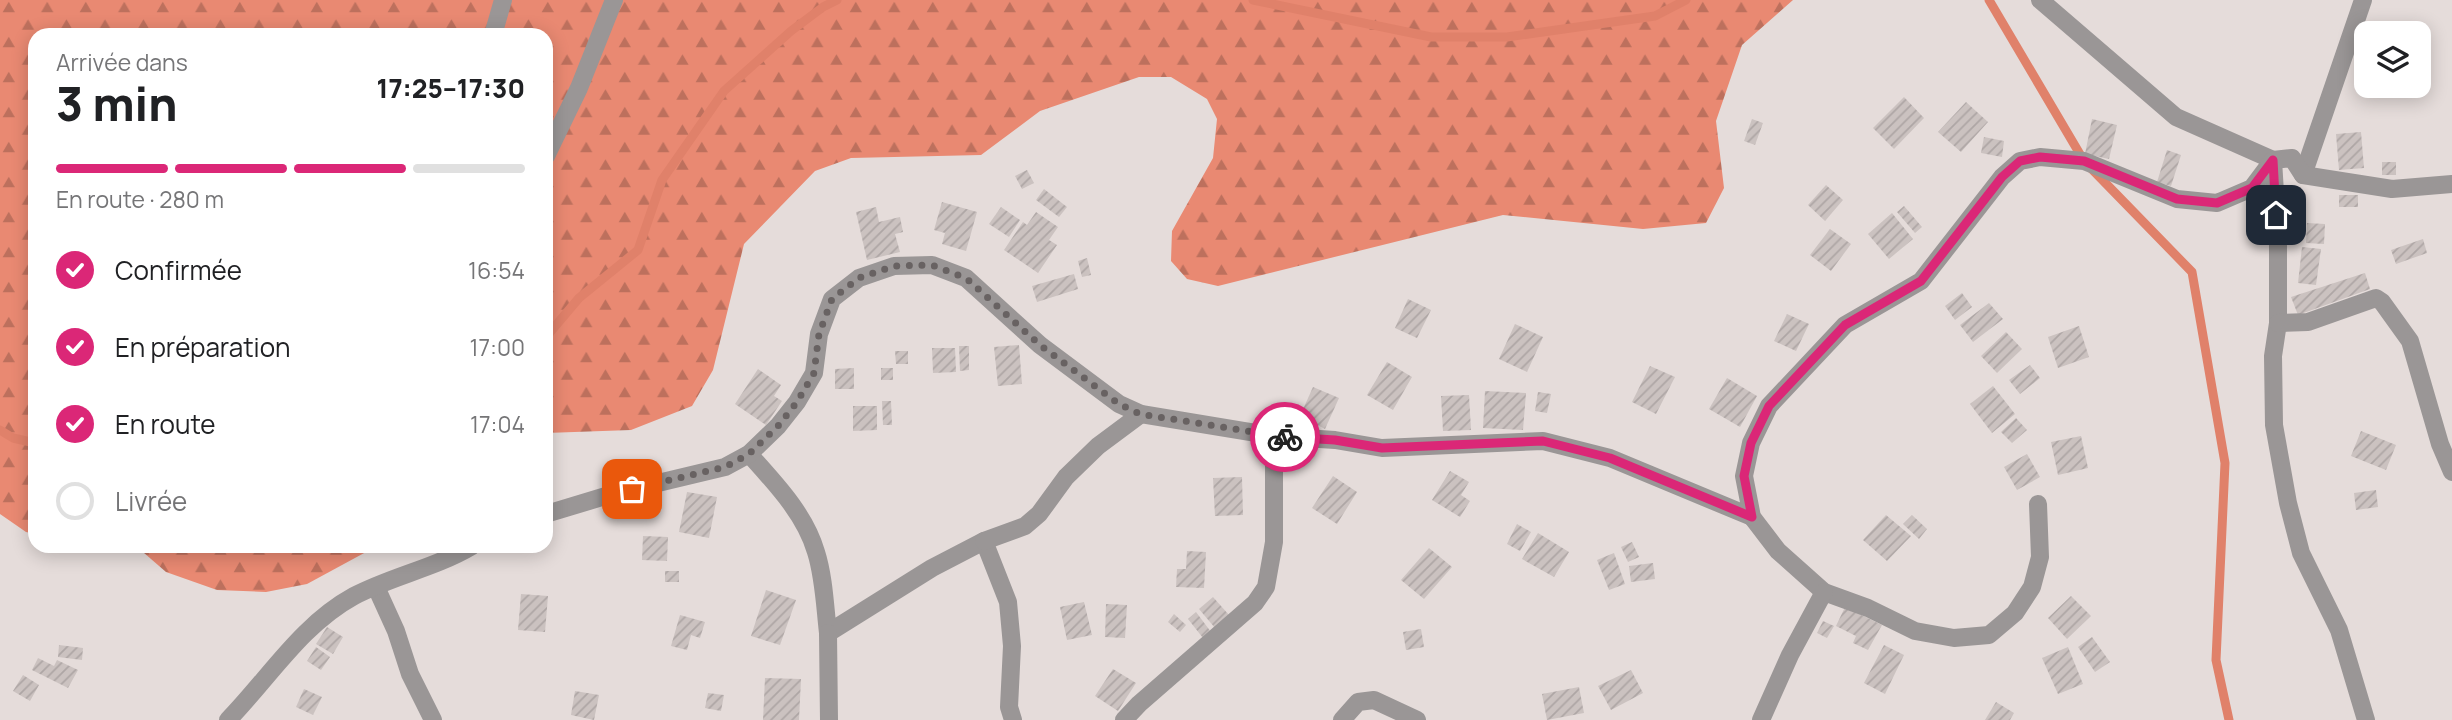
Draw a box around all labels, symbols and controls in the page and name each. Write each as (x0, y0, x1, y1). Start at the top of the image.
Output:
map controls (2354, 21, 2431, 98)
button: layers (2354, 21, 2431, 98)
text: Arrivée dans (56, 46, 188, 78)
text: 17:25–17:30 (377, 70, 525, 106)
text: 3 min (56, 72, 177, 135)
text: En route · 280 m (56, 183, 224, 215)
pin (2246, 185, 2306, 245)
icon: home (2257, 196, 2295, 234)
icon: check (56, 251, 94, 289)
text: Confirmée (115, 252, 242, 288)
text: 16:54 (468, 254, 525, 286)
icon: check (56, 328, 94, 366)
text: En préparation (115, 329, 290, 365)
text: 17:00 (470, 331, 525, 363)
courier (1250, 402, 1320, 472)
icon: check (56, 405, 94, 443)
text: En route (115, 406, 216, 442)
text: 17:04 (470, 408, 525, 440)
icon: bike (1266, 418, 1304, 456)
pin (602, 459, 662, 519)
icon: bag (613, 470, 651, 508)
text: Livrée (115, 483, 187, 519)

